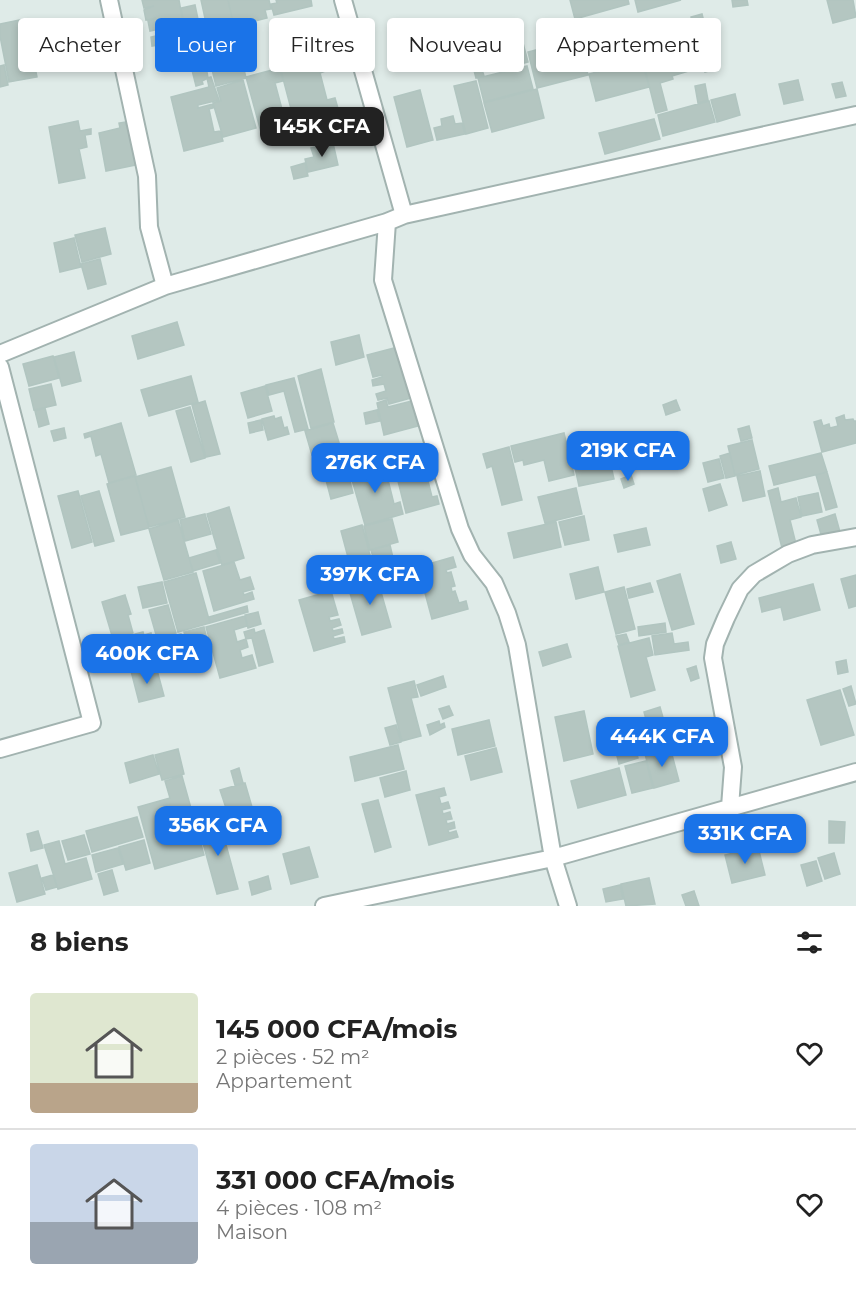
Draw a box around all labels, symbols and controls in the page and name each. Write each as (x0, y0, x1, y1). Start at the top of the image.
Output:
chip: Acheter (18, 18, 143, 72)
chip: Louer (155, 18, 257, 72)
chip: Filtres (269, 18, 375, 72)
chip: Nouveau (387, 18, 524, 72)
chip: Appartement (536, 18, 721, 72)
pin: 145K CFA (260, 107, 384, 158)
text: 145K CFA (274, 114, 370, 138)
pin: 219K CFA (566, 431, 690, 482)
text: 219K CFA (581, 438, 675, 462)
pin: 276K CFA (313, 443, 437, 494)
text: 276K CFA (325, 450, 425, 474)
pin: 397K CFA (308, 555, 432, 606)
text: 397K CFA (320, 562, 420, 586)
pin: 400K CFA (85, 634, 209, 685)
text: 400K CFA (95, 641, 199, 665)
pin: 444K CFA (600, 717, 724, 768)
text: 444K CFA (610, 724, 714, 748)
pin: 356K CFA (156, 806, 280, 857)
text: 356K CFA (169, 813, 267, 837)
pin: 331K CFA (683, 814, 807, 865)
text: 331K CFA (698, 821, 792, 845)
text: 8 biens (30, 926, 128, 958)
icon: filters (793, 926, 826, 959)
text: 145 000 CFA/mois (216, 1013, 457, 1045)
icon: home (78, 1017, 150, 1089)
icon: heart (793, 1037, 826, 1070)
text: 2 pièces · 52 m² (216, 1045, 370, 1069)
text: Appartement (216, 1069, 352, 1093)
text: 331 000 CFA/mois (216, 1164, 455, 1196)
icon: home (78, 1168, 150, 1240)
icon: heart (793, 1188, 826, 1221)
text: 4 pièces · 108 m² (216, 1196, 382, 1220)
text: Maison (216, 1220, 288, 1244)

